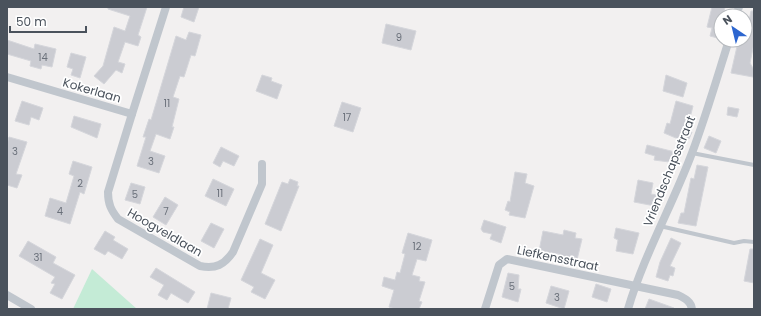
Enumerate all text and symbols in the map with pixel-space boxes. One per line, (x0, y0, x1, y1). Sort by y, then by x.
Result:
scale bar (10, 8, 86, 34)
north arrow (713, 8, 753, 48)
text: N (719, 11, 735, 29)
text: 50 m (16, 13, 47, 30)
house number: 9 (396, 30, 402, 45)
house number: 14 (38, 50, 48, 65)
street label: Kokerlaan (61, 74, 123, 106)
house number: 11 (164, 96, 170, 111)
house number: 17 (343, 110, 352, 125)
street label: Vriendschapsstraat (639, 113, 699, 229)
house number: 3 (12, 144, 18, 159)
house number: 3 (148, 154, 154, 169)
house number: 2 (77, 176, 83, 191)
house number: 11 (217, 186, 223, 201)
house number: 5 (132, 187, 138, 202)
house number: 4 (57, 204, 63, 219)
street label: Hoogveldlaan (124, 204, 206, 260)
house number: 7 (163, 204, 169, 219)
house number: 12 (413, 239, 422, 254)
street label: Liefkensstraat (516, 241, 600, 275)
house number: 31 (33, 250, 43, 265)
house number: 5 (509, 279, 515, 294)
house number: 3 (554, 290, 560, 305)

